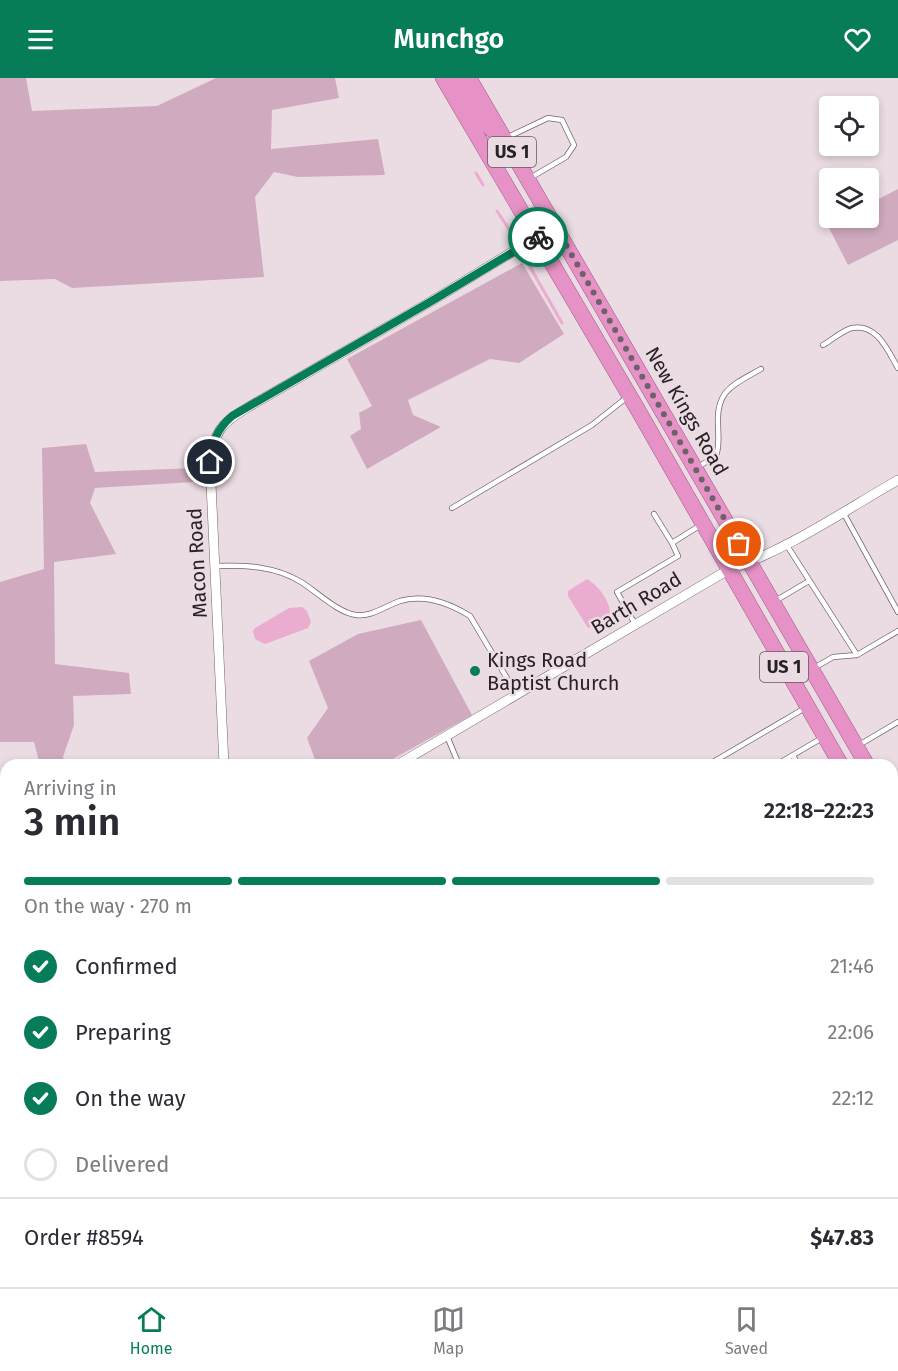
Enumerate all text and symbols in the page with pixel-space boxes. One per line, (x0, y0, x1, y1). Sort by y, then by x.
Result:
icon: menu (24, 23, 57, 56)
text: Munchgo (394, 23, 504, 55)
icon: heart (841, 23, 874, 56)
map controls (819, 96, 879, 228)
button: locate (819, 96, 879, 156)
road number: US 1 (488, 137, 536, 167)
button: layers (819, 168, 879, 228)
courier (508, 207, 568, 267)
icon: bike (522, 221, 555, 254)
street label: New Kings Road (641, 342, 733, 480)
pin (184, 436, 235, 487)
icon: home (193, 445, 226, 478)
street label: Macon Road (182, 507, 212, 619)
pin (713, 518, 764, 569)
icon: bag (722, 527, 755, 560)
street label: Barth Road (586, 567, 686, 639)
place label: Kings Road Baptist Church (487, 648, 619, 695)
road number: US 1 (760, 652, 808, 682)
marker: Kings Road Baptist Church (468, 664, 482, 678)
text: Arriving in (24, 776, 117, 800)
text: 22:18–22:23 (764, 797, 874, 824)
text: 3 min (24, 799, 120, 845)
text: On the way · 270 m (24, 894, 192, 918)
icon: check (24, 950, 57, 983)
text: Confirmed (75, 953, 178, 980)
text: 21:46 (830, 954, 874, 978)
icon: check (24, 1016, 57, 1049)
text: Preparing (75, 1019, 171, 1046)
text: 22:06 (828, 1020, 874, 1044)
icon: check (24, 1082, 57, 1115)
text: On the way (75, 1085, 186, 1112)
text: 22:12 (832, 1086, 874, 1110)
text: Delivered (75, 1151, 170, 1178)
text: Order #8594 (24, 1224, 144, 1251)
text: $47.83 (810, 1224, 874, 1251)
tab: Home (130, 1303, 173, 1358)
tab: Map (432, 1303, 465, 1358)
tab: Saved (725, 1303, 768, 1358)

